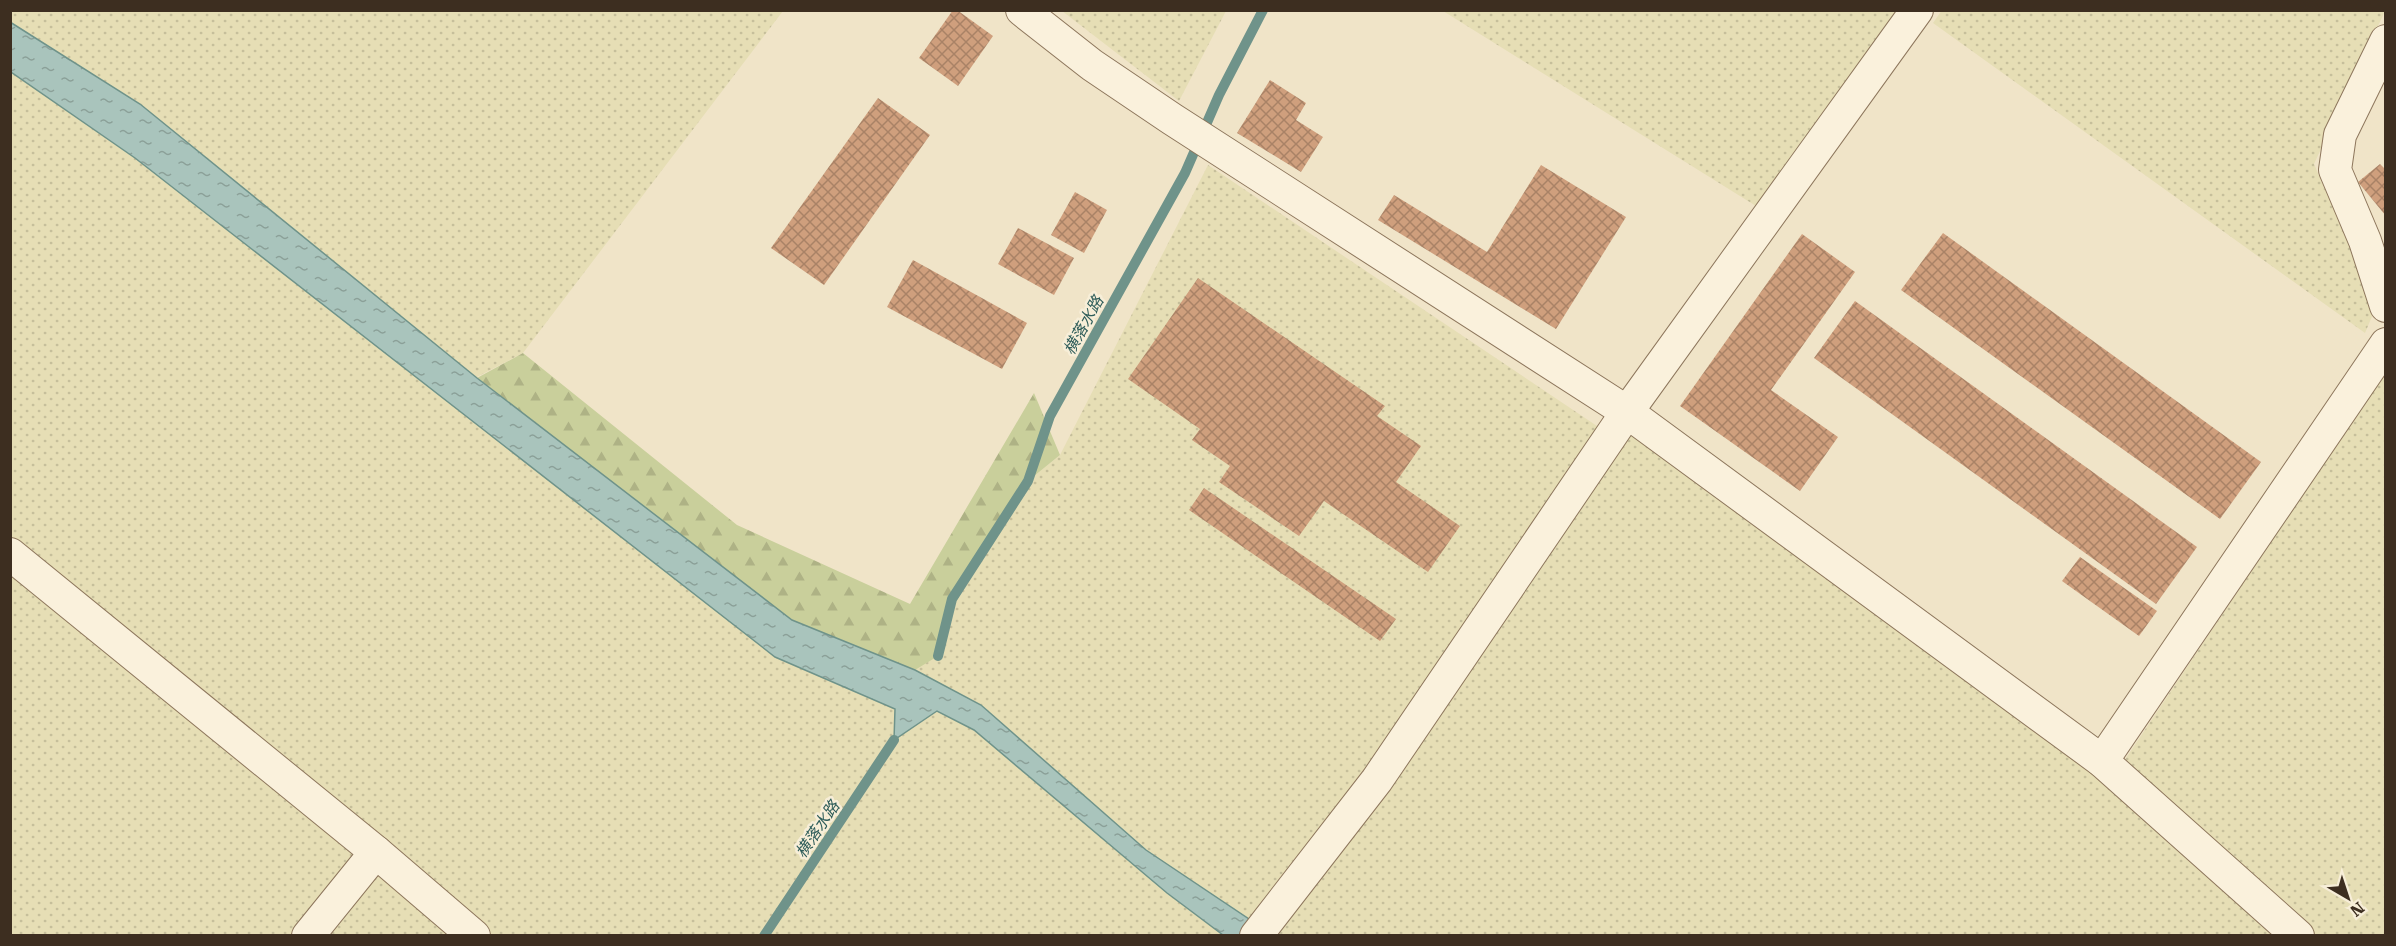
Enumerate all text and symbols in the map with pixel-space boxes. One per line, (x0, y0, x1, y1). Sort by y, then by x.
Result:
water label: 横落水路 (1060, 291, 1108, 358)
water label: 横落水路 (792, 796, 844, 861)
north arrow (2318, 868, 2378, 928)
text: N (2346, 898, 2368, 921)

